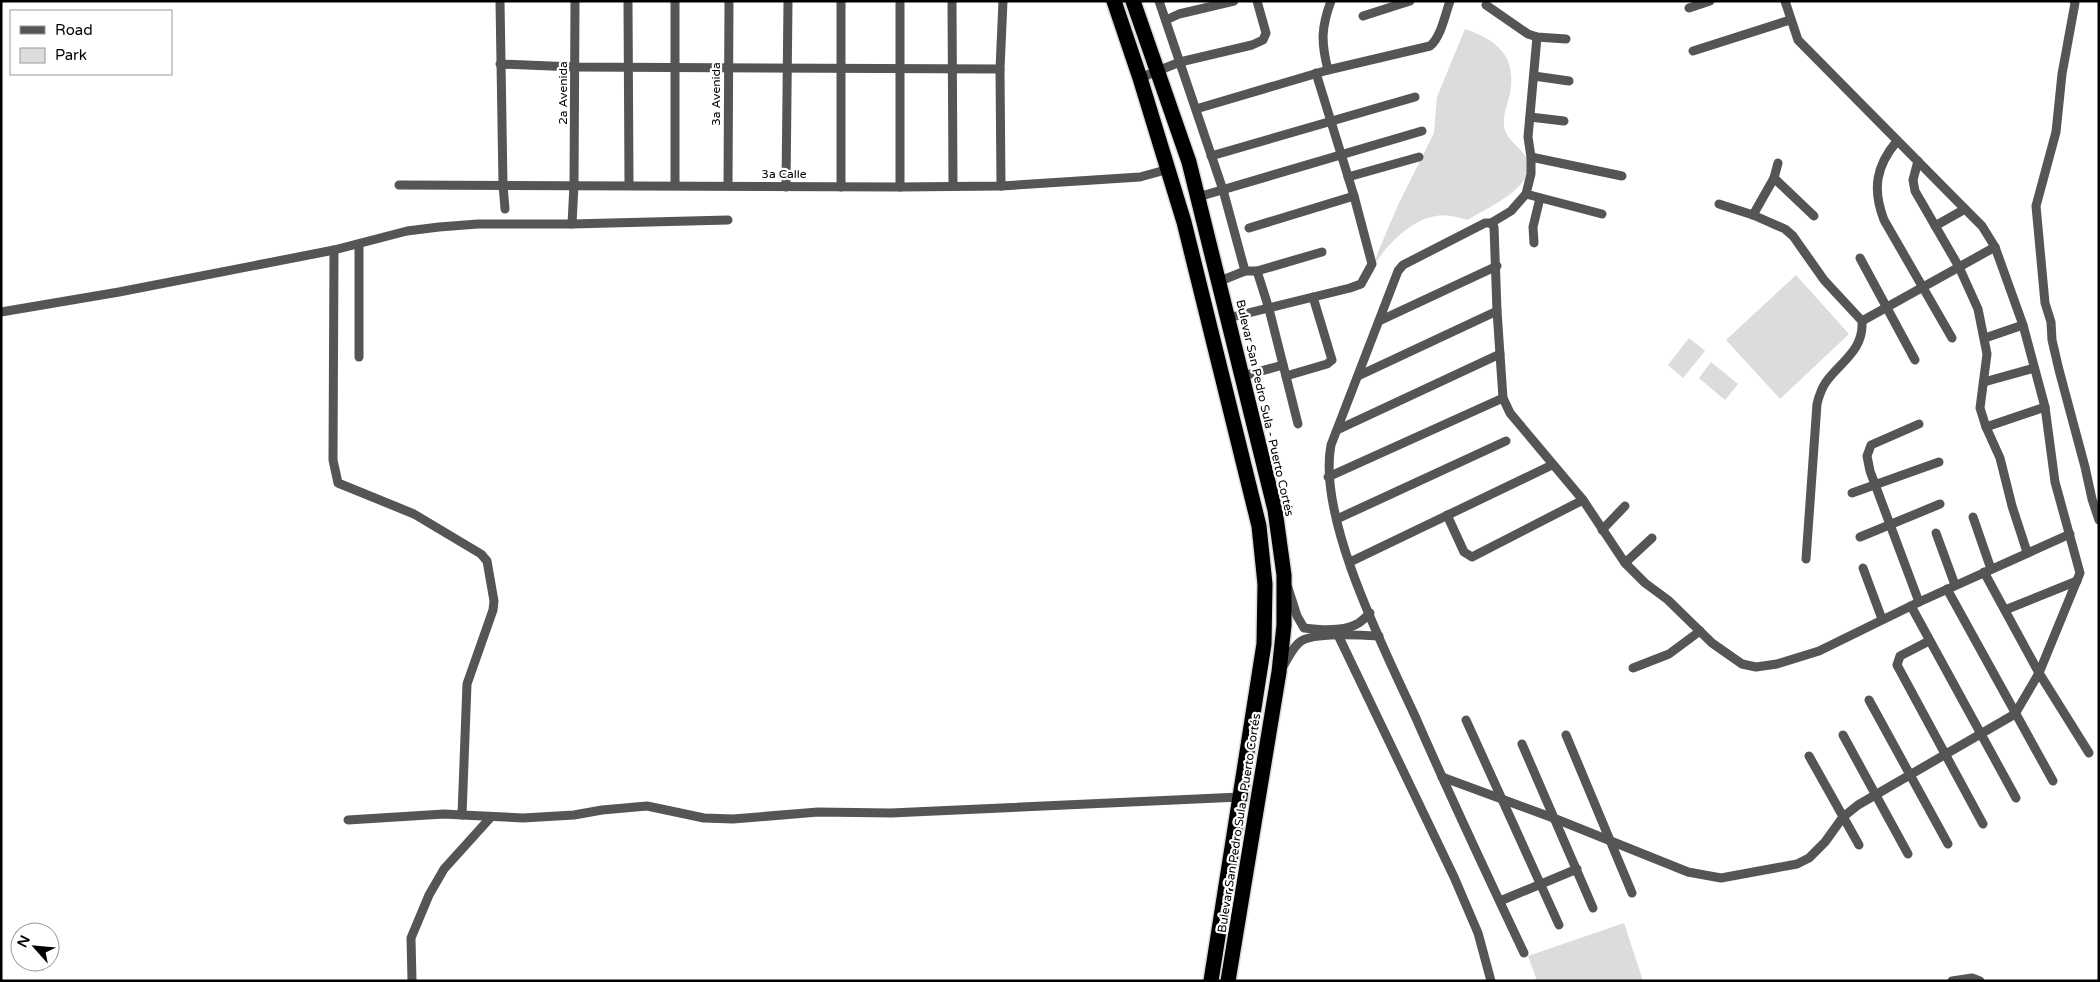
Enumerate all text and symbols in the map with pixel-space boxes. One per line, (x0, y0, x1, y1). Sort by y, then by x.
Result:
legend (10, 10, 172, 75)
text: Road (55, 21, 93, 39)
text: Park (55, 46, 87, 64)
street label: 2a Avenida (556, 61, 570, 125)
street label: 3a Avenida (709, 62, 723, 126)
street label: 3a Calle (761, 167, 807, 181)
street label: Bulevar San Pedro Sula - Puerto Cortés (1233, 298, 1297, 518)
street label: Bulevar San Pedro Sula - Puerto Cortés (1215, 712, 1263, 934)
north arrow (10, 922, 60, 972)
text: N (14, 932, 34, 950)

